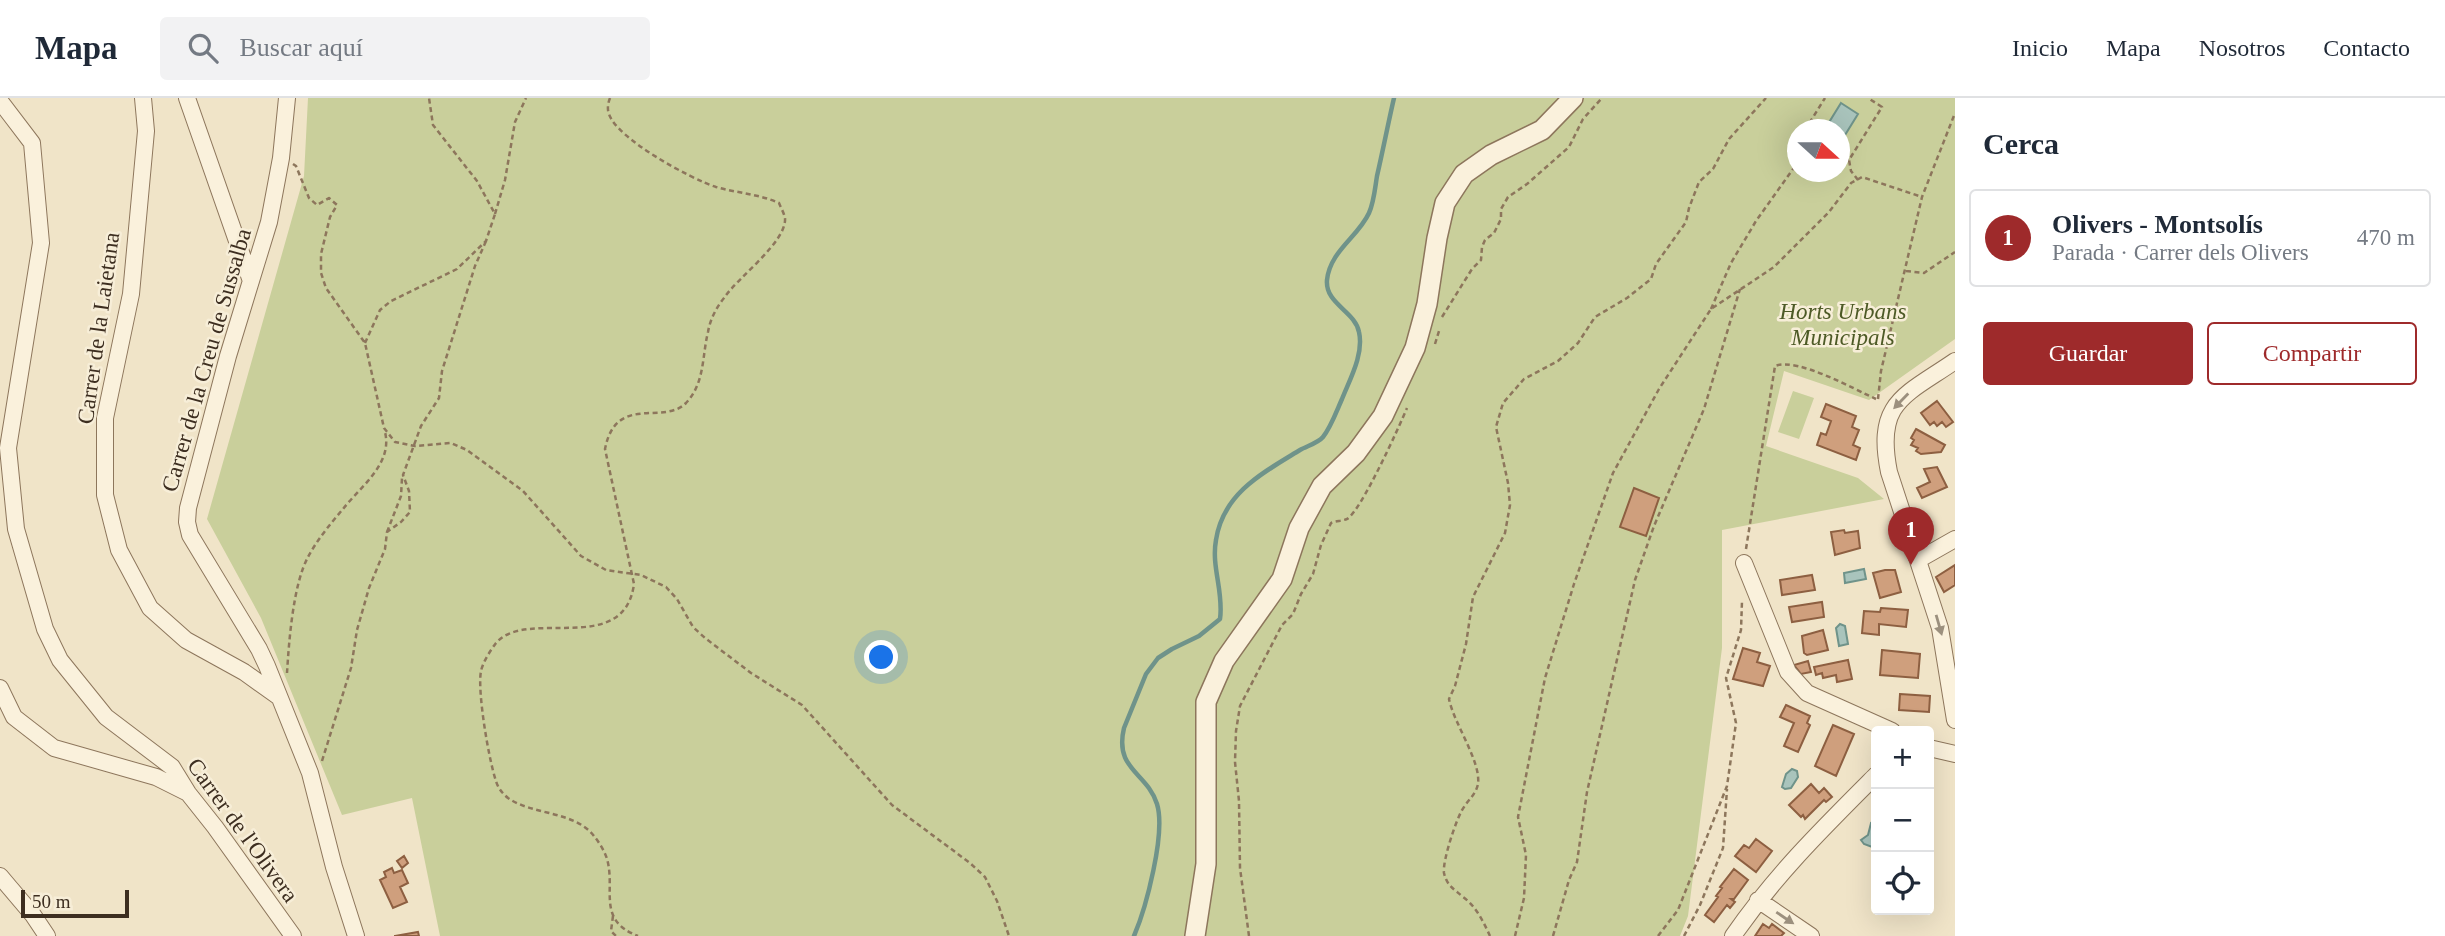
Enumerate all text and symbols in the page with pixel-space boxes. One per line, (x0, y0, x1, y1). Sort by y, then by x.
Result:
search box (160, 17, 650, 80)
icon: search (184, 29, 222, 67)
text: Mapa (35, 30, 118, 66)
text: Buscar aquí (240, 33, 363, 62)
text: Inicio (2012, 35, 2068, 61)
text: Mapa (2106, 35, 2161, 61)
text: Nosotros (2199, 35, 2285, 61)
text: Contacto (2323, 35, 2410, 61)
north arrow (1787, 119, 1850, 182)
text: Cerca (1983, 127, 2059, 160)
text: Olivers - Montsolís (2052, 210, 2263, 239)
text: 1 (2002, 225, 2014, 250)
text: 470 m (2357, 225, 2415, 250)
street label: Carrer de la Creu de Sussalba (157, 226, 256, 495)
street label: Carrer de la Laietana (73, 231, 124, 426)
text: Parada · Carrer dels Olivers (2052, 240, 2309, 265)
park label: Horts Urbans Municipals (1778, 299, 1907, 350)
button: Guardar (1983, 322, 2193, 385)
button: Compartir (2207, 322, 2417, 385)
one-way arrow (1892, 393, 1909, 410)
pin: 1 (1888, 507, 1934, 565)
one-way arrow (1934, 614, 1944, 635)
your location (864, 640, 898, 674)
map controls (1871, 726, 1934, 915)
button: + (1871, 726, 1934, 789)
street label: Carrer de l'Olivera (182, 754, 303, 907)
button: − (1871, 789, 1934, 852)
button: locate (1871, 852, 1934, 915)
scale bar (21, 887, 130, 919)
text: 50 m (32, 891, 71, 912)
one-way arrow (1775, 911, 1794, 924)

